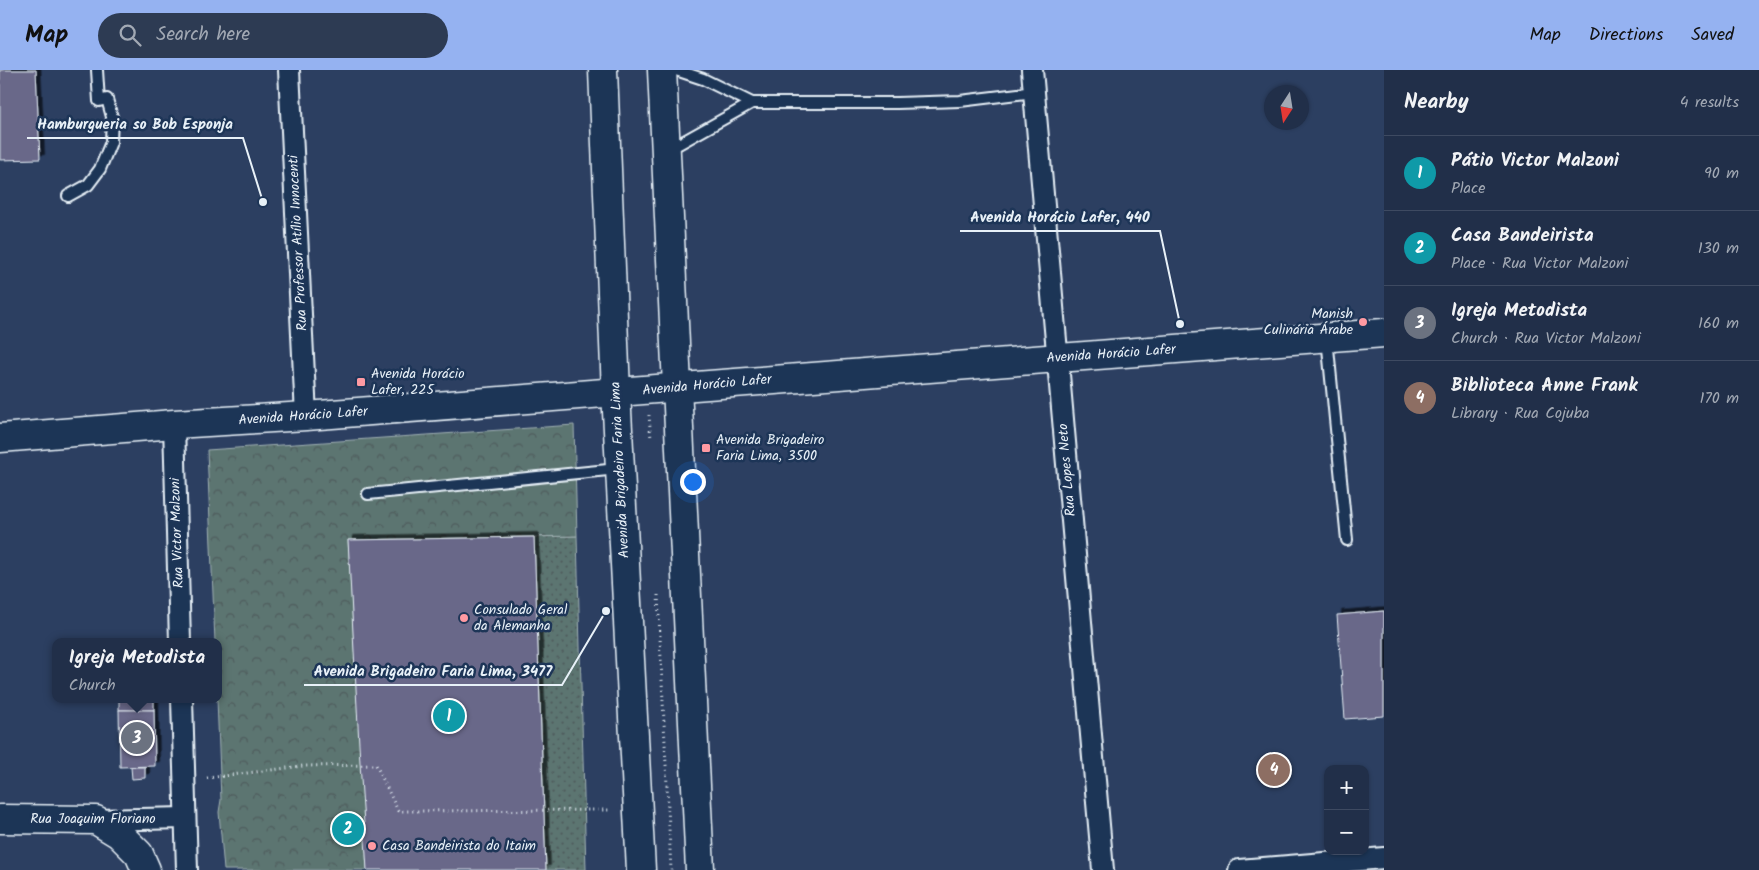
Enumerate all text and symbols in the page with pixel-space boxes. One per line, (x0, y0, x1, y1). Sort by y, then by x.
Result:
search box (98, 13, 448, 58)
text: Map (25, 16, 68, 55)
text: Search here (156, 20, 250, 50)
icon: search (116, 21, 144, 49)
text: Map (1529, 21, 1561, 50)
text: Directions (1589, 21, 1663, 50)
text: Saved (1691, 21, 1734, 50)
north arrow (1264, 85, 1309, 130)
text: Nearby (1404, 86, 1469, 119)
text: 4 results (1680, 90, 1739, 115)
callout: Hamburgueria so Bob Esponja (27, 108, 243, 138)
text: Hamburgueria so Bob Esponja (37, 113, 233, 137)
text: Pátio Victor Malzoni (1451, 146, 1619, 176)
street label: Rua Professor Atílio Innocenti (282, 154, 314, 331)
text: 1 (1418, 161, 1422, 186)
text: 90 m (1704, 161, 1739, 186)
text: Place (1451, 176, 1485, 201)
callout: Avenida Horácio Lafer, 440 (960, 201, 1160, 231)
text: Avenida Horácio Lafer, 440 (970, 206, 1150, 230)
text: Casa Bandeirista (1451, 221, 1594, 251)
text: 2 (1415, 236, 1425, 261)
text: 130 m (1698, 236, 1739, 261)
text: Place · Rua Victor Malzoni (1451, 251, 1628, 276)
text: Igreja Metodista (1451, 296, 1587, 326)
place label: Manish Culinária Árabe (1264, 303, 1354, 341)
text: 3 (1416, 311, 1424, 336)
text: 160 m (1698, 311, 1739, 336)
marker: Manish Culinária Árabe (1357, 316, 1369, 328)
text: Church · Rua Victor Malzoni (1451, 326, 1641, 351)
street label: Avenida Horácio Lafer (1046, 338, 1178, 369)
place label: Avenida Horácio Lafer, 225 (371, 363, 465, 401)
street label: Avenida Horácio Lafer (641, 368, 774, 402)
text: Biblioteca Anne Frank (1451, 371, 1638, 401)
marker: Avenida Horácio Lafer, 225 (355, 376, 367, 388)
street label: Avenida Brigadeiro Faria Lima (604, 381, 636, 559)
text: 4 (1416, 386, 1424, 411)
text: 170 m (1699, 386, 1739, 411)
street label: Avenida Horácio Lafer (238, 400, 370, 431)
text: Library · Rua Cojuba (1451, 401, 1590, 426)
street label: Rua Lopes Neto (1052, 423, 1082, 517)
place label: Avenida Brigadeiro Faria Lima, 3500 (716, 429, 824, 467)
marker: Avenida Brigadeiro Faria Lima, 3500 (700, 442, 712, 454)
your location (680, 469, 706, 495)
street label: Rua Victor Malzoni (164, 477, 190, 589)
place label: Consulado Geral da Alemanha (474, 599, 568, 637)
marker: Consulado Geral da Alemanha (458, 612, 470, 624)
popup (52, 638, 222, 703)
text: Igreja Metodista (69, 643, 205, 673)
callout: Avenida Brigadeiro Faria Lima, 3477 (304, 655, 562, 685)
text: Avenida Brigadeiro Faria Lima, 3477 (314, 660, 553, 684)
text: Church (69, 673, 116, 698)
pin: 1 (433, 697, 465, 735)
pin: 3 (121, 719, 153, 757)
pin: 4 (1258, 751, 1290, 789)
map controls (1324, 765, 1369, 855)
button: + (1324, 765, 1369, 810)
street label: Rua Joaquim Floriano (30, 808, 156, 830)
pin: 2 (332, 810, 364, 848)
button: − (1324, 810, 1369, 855)
place label: Casa Bandeirista do Itaim (382, 835, 536, 857)
marker: Casa Bandeirista do Itaim (366, 840, 378, 852)

